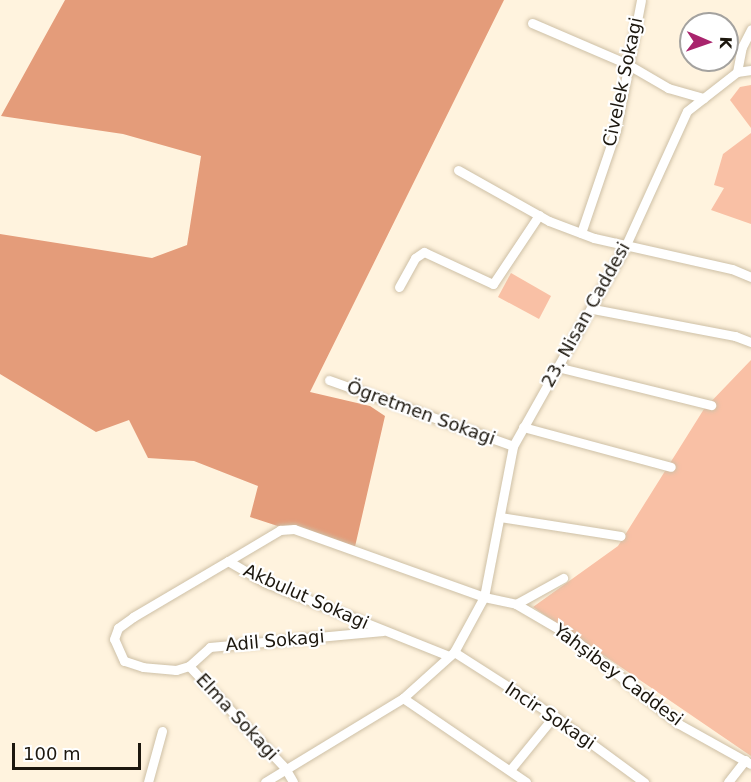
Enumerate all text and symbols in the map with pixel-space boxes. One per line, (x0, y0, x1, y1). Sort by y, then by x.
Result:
north arrow (679, 12, 739, 72)
street label: Civelek Sokagi (599, 15, 647, 149)
text: K (716, 36, 735, 49)
street label: 23. Nisan Caddesi (537, 239, 635, 391)
street label: Ögretmen Sokagi (344, 376, 498, 450)
street label: Akbulut Sokagi (240, 560, 372, 634)
street label: Yahşibey Caddesi (549, 619, 687, 731)
street label: Adil Sokagi (225, 626, 325, 656)
street label: Elma Sokagi (191, 669, 283, 765)
street label: Incir Sokagi (501, 678, 599, 754)
scale bar (15, 731, 144, 769)
text: 100 m (23, 743, 81, 764)

